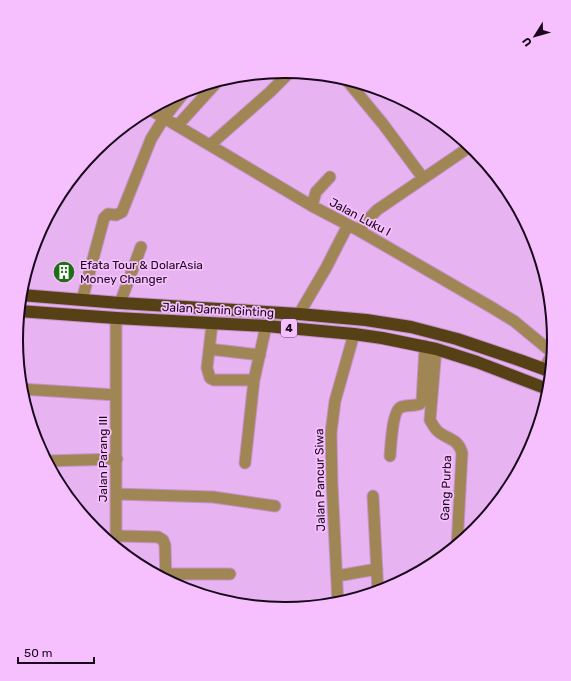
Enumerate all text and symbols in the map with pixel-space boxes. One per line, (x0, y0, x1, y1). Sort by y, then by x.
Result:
north arrow (515, 16, 555, 56)
text: U (520, 35, 535, 49)
street label: Jalan Luku I (327, 195, 393, 239)
place label: Efata Tour & DolarAsia Money Changer (80, 258, 203, 286)
building icon: Efata Tour & DolarAsia Money Changer (51, 259, 77, 285)
street label: Jalan Jamin Ginting (162, 300, 274, 320)
road number: 4 (281, 319, 297, 337)
street label: Jalan Parang III (96, 416, 110, 502)
street label: Jalan Pancur Siwa (312, 428, 328, 532)
street label: Gang Purba (438, 455, 454, 521)
scale bar (18, 639, 94, 665)
text: 50 m (24, 646, 52, 660)

